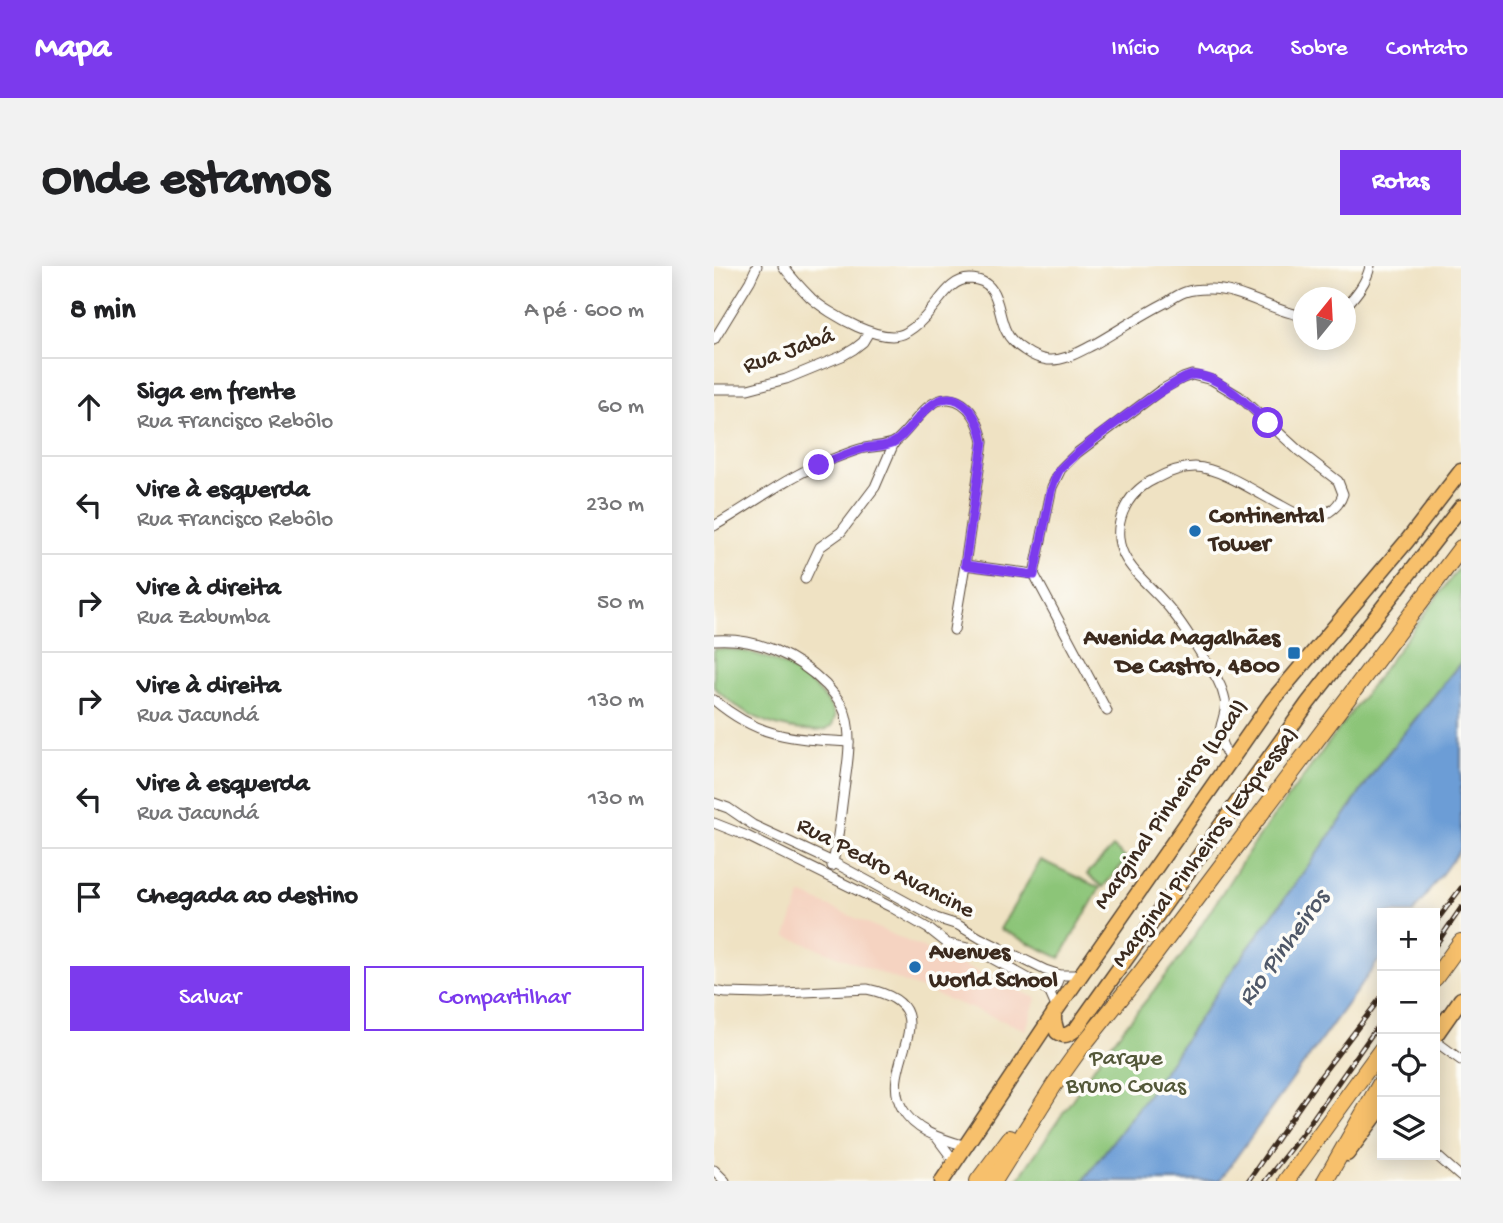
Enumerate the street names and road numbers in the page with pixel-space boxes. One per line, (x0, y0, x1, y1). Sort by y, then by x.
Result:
street label: Rua Jabá (739, 322, 839, 382)
street label: Marginal Pinheiros (Local) (1088, 694, 1256, 916)
street label: Marginal Pinheiros (Expressa) (1106, 722, 1306, 974)
street label: Rua Pedro Avancine (791, 812, 979, 927)

